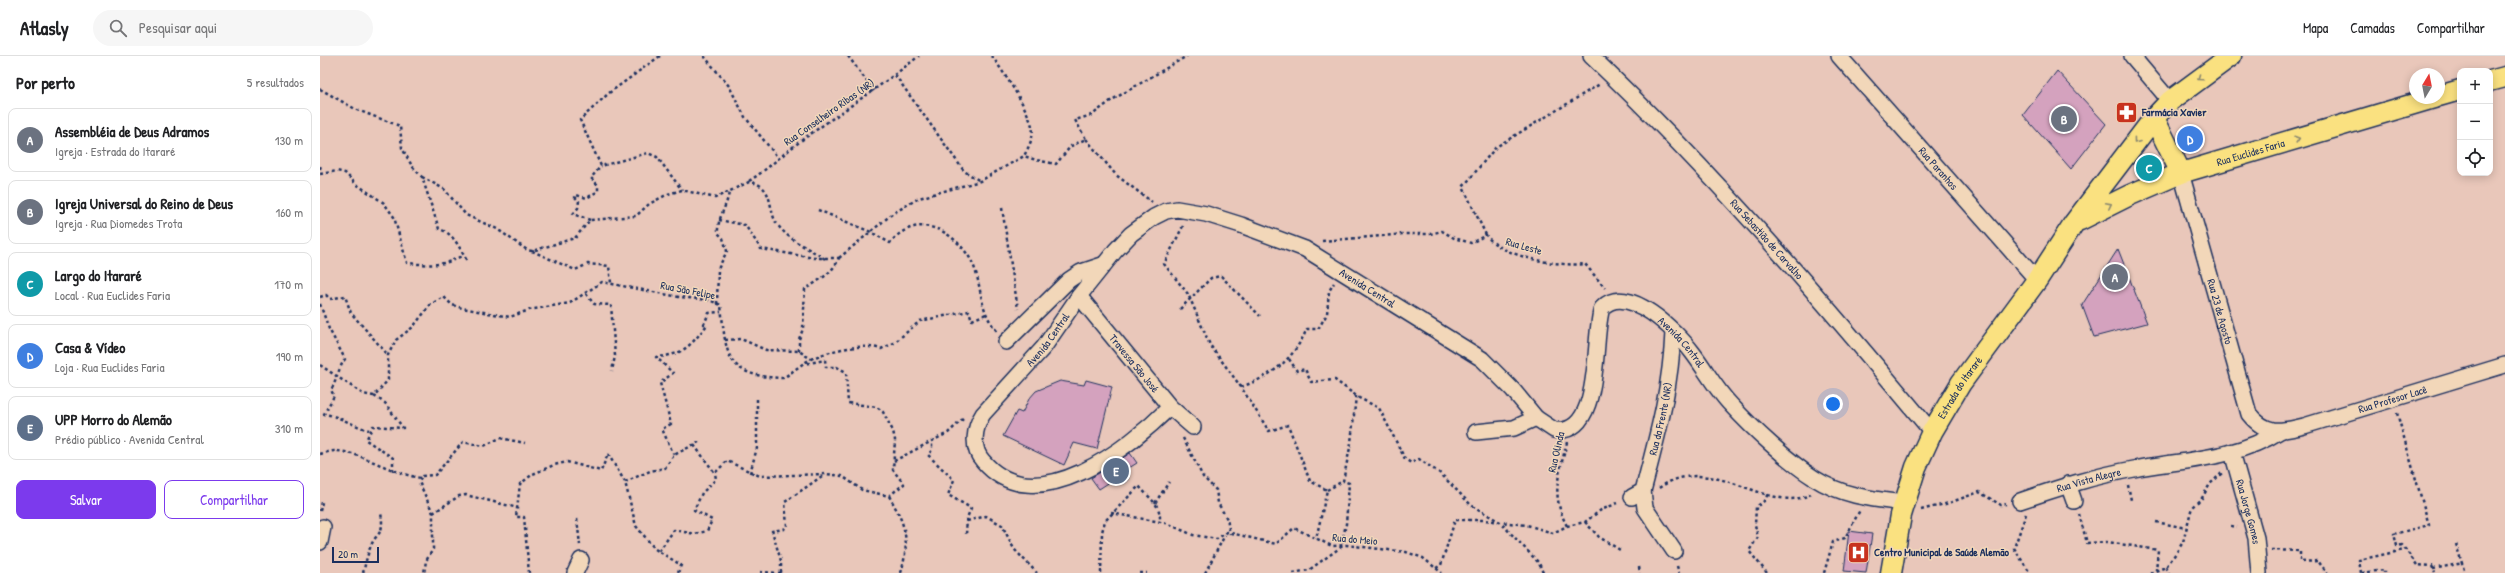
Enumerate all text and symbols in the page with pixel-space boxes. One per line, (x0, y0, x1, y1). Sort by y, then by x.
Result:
search box (93, 10, 373, 46)
text: Atlasly (20, 15, 69, 41)
icon: search (107, 17, 129, 39)
text: Pesquisar aqui (139, 17, 217, 38)
text: Mapa (2303, 18, 2328, 37)
text: Camadas (2350, 18, 2395, 37)
text: Compartilhar (2417, 18, 2485, 37)
north arrow (2409, 68, 2445, 104)
map controls (2457, 68, 2493, 176)
button: + (2457, 68, 2493, 104)
text: Por perto (16, 71, 75, 94)
text: 5 resultados (247, 73, 304, 91)
one-way arrow (2198, 73, 2205, 80)
street label: Rua Conselheiro Ribas (NR) (781, 75, 877, 149)
pharmacy icon: Farmácia Xavier (2114, 99, 2140, 125)
pin: B (2051, 104, 2077, 134)
button: − (2457, 104, 2493, 140)
place label: Farmácia Xavier (2141, 105, 2207, 119)
text: Assembléia de Deus Adramos (55, 121, 209, 142)
pin: D (2177, 124, 2203, 154)
text: A (27, 131, 33, 149)
text: 130 m (275, 131, 303, 149)
one-way arrow (2294, 135, 2301, 144)
street label: Rua Euclides Faria (2215, 136, 2287, 169)
one-way arrow (2134, 137, 2141, 144)
button: locate (2457, 140, 2493, 176)
text: Igreja · Estrada do Itararé (55, 142, 175, 160)
street label: Rua Paranhos (1916, 144, 1961, 193)
pin: C (2136, 153, 2162, 183)
text: Igreja Universal do Reino de Deus (55, 193, 233, 214)
street label: Rua Sebastião de Carvalho (1727, 196, 1807, 283)
one-way arrow (2105, 202, 2112, 210)
text: B (27, 203, 33, 221)
text: 160 m (275, 203, 303, 221)
text: Igreja · Rua Diomedes Trota (55, 214, 182, 232)
street label: Rua Leste (1504, 234, 1544, 258)
pin: A (2102, 262, 2128, 292)
text: Largo do Itararé (55, 265, 142, 286)
street label: Avenida Central (1337, 265, 1398, 311)
text: C (26, 275, 34, 293)
text: 170 m (274, 275, 303, 293)
street label: Rua 23 de Agosto (2204, 277, 2236, 346)
street label: Rua São Felipe (659, 278, 717, 302)
text: Local · Rua Euclides Faria (55, 286, 170, 304)
street label: Avenida Central (1023, 310, 1072, 369)
street label: Avenida Central (1655, 314, 1708, 370)
street label: Travessa São José (1106, 331, 1163, 396)
text: Casa & Vídeo (55, 337, 125, 358)
text: D (27, 347, 33, 365)
text: 190 m (276, 347, 303, 365)
street label: Estrada do Itararé (1934, 353, 1986, 421)
text: Loja · Rua Euclides Faria (55, 358, 165, 376)
street label: Rua da Frente (NR) (1646, 381, 1675, 457)
street label: Rua Profesor Lacê (2357, 382, 2429, 416)
your location (1823, 394, 1843, 414)
text: UPP Morro do Alemão (55, 409, 172, 430)
text: E (27, 419, 33, 437)
text: 310 m (275, 419, 303, 437)
text: Prédio público · Avenida Central (55, 430, 204, 448)
street label: Rua Olinda (1545, 430, 1568, 474)
pin: E (1103, 456, 1129, 486)
street label: Rua Vista Alegre (2055, 465, 2123, 495)
street label: Rua Jorge Gomes (2233, 478, 2263, 545)
button: Salvar (16, 480, 156, 519)
button: Compartilhar (164, 480, 304, 519)
street label: Rua do Meio (1332, 530, 1379, 548)
hospital icon: Centro Municipal de Saúde Alemão (1845, 539, 1871, 565)
scale bar (332, 545, 379, 564)
place label: Centro Municipal de Saúde Alemão (1874, 545, 2010, 560)
text: 20 m (338, 547, 358, 561)

